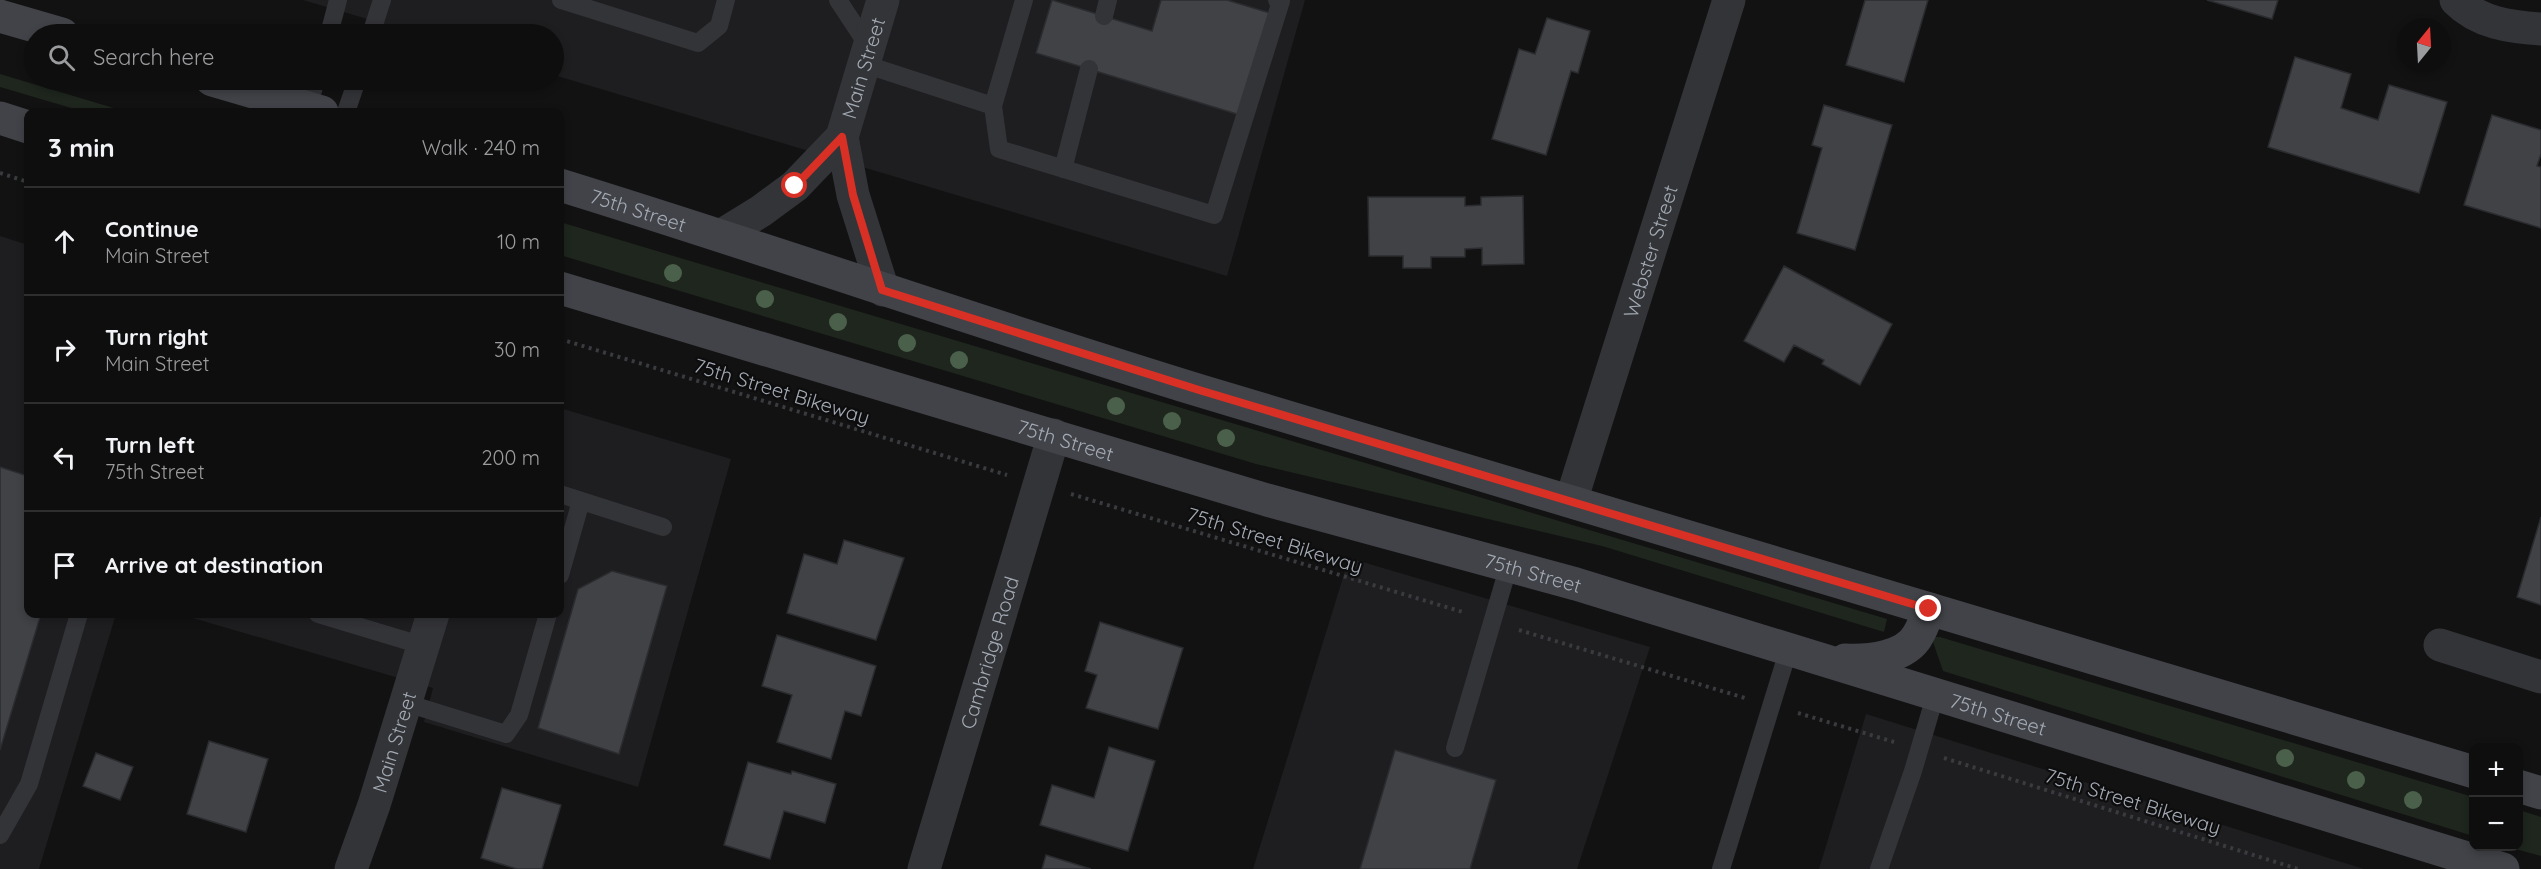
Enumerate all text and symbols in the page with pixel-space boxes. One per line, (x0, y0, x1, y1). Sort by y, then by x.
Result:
street label: Main Street (836, 14, 890, 122)
north arrow (2397, 18, 2451, 72)
search box (24, 24, 564, 90)
icon: search (45, 41, 78, 74)
text: Search here (93, 43, 214, 71)
text: 3 min (48, 131, 115, 164)
text: Walk · 240 m (422, 135, 540, 160)
route start (781, 172, 807, 198)
street label: Webster Street (1617, 181, 1683, 321)
street label: 75th Street (587, 183, 690, 237)
text: Continue (105, 215, 199, 243)
icon: ahead (48, 225, 81, 258)
text: 10 m (497, 229, 540, 254)
text: Main Street (105, 243, 210, 268)
text: Turn right (105, 323, 209, 351)
icon: right (48, 333, 81, 366)
text: 30 m (494, 337, 540, 362)
text: Main Street (105, 351, 210, 376)
street label: 75th Street Bikeway (691, 352, 873, 430)
street label: 75th Street (1015, 413, 1117, 466)
text: Turn left (105, 431, 195, 459)
icon: left (48, 441, 81, 474)
text: 200 m (481, 445, 540, 470)
text: 75th Street (105, 459, 204, 484)
street label: 75th Street Bikeway (1184, 501, 1366, 579)
street label: 75th Street (1482, 547, 1585, 598)
icon: arrive (48, 549, 81, 582)
text: Arrive at destination (105, 551, 323, 579)
street label: Cambridge Road (954, 573, 1024, 732)
route end (1915, 595, 1941, 621)
street label: 75th Street (1947, 687, 2050, 740)
street label: Main Street (366, 688, 421, 796)
map controls (2469, 743, 2523, 851)
button: + (2469, 743, 2523, 797)
street label: 75th Street Bikeway (2042, 762, 2224, 840)
button: − (2469, 797, 2523, 851)

